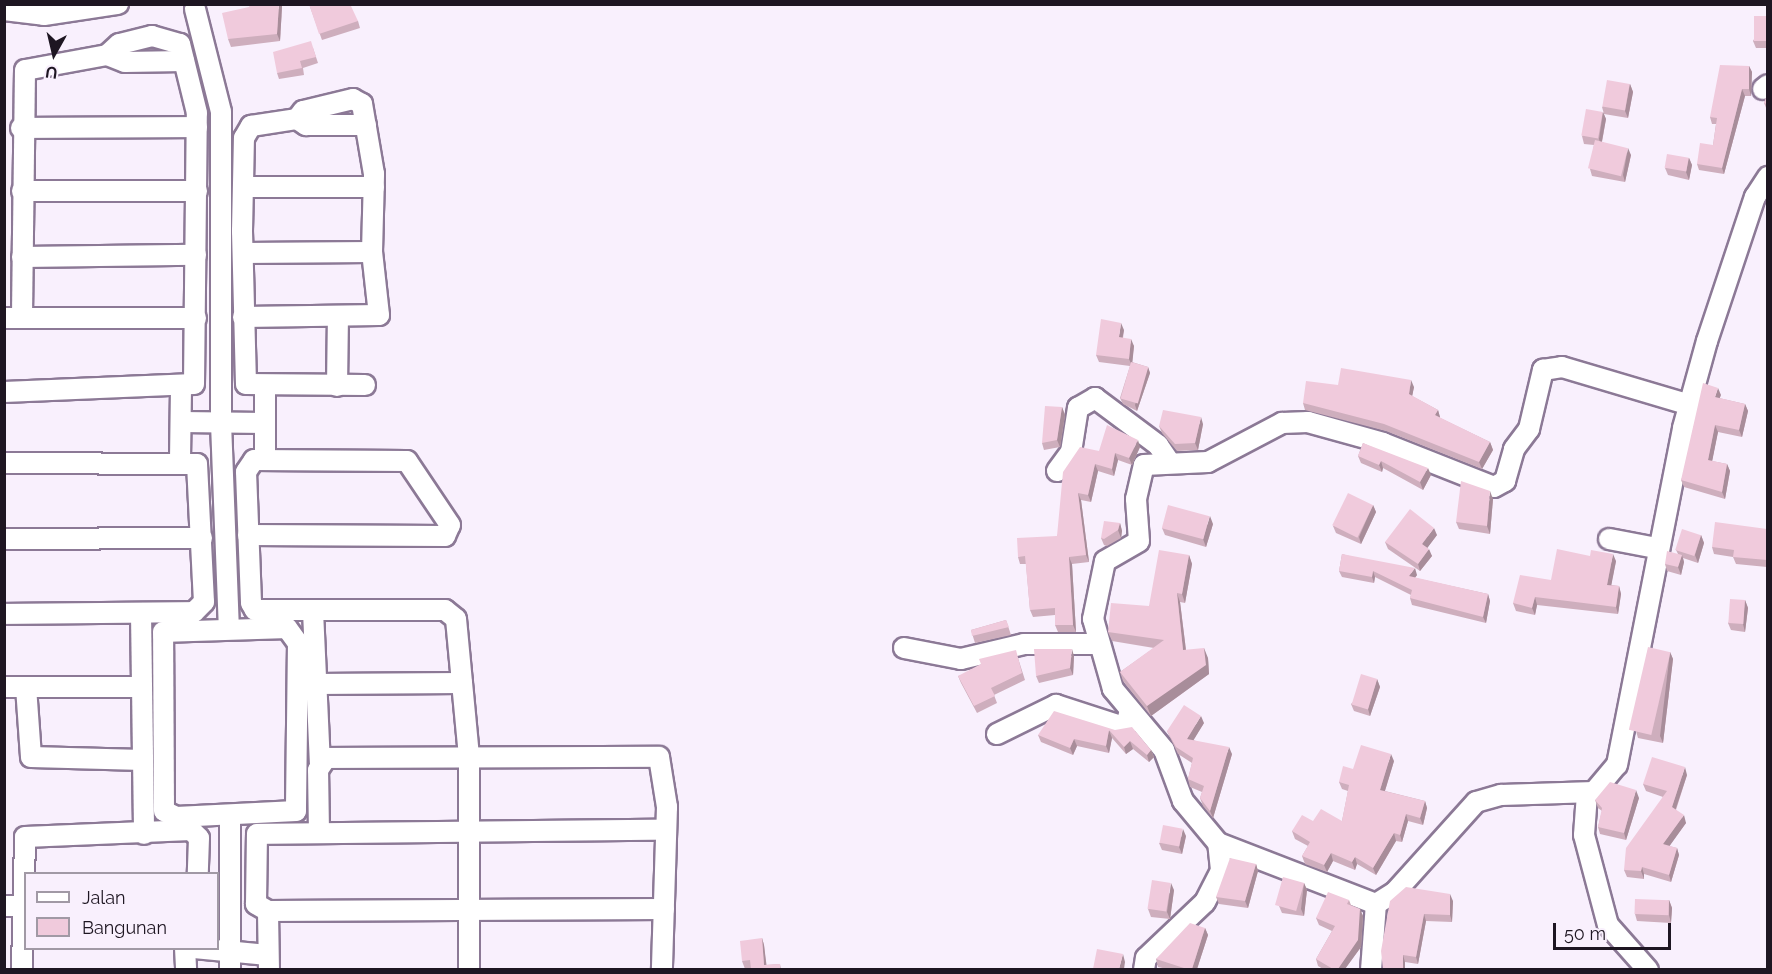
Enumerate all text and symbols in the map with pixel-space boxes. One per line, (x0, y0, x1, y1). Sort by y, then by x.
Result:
north arrow (24, 24, 84, 84)
text: U (44, 62, 59, 83)
legend (24, 872, 219, 950)
text: Jalan (82, 887, 126, 908)
scale bar (1556, 911, 1674, 949)
text: Bangunan (82, 917, 167, 938)
text: 50 m (1564, 923, 1606, 944)

